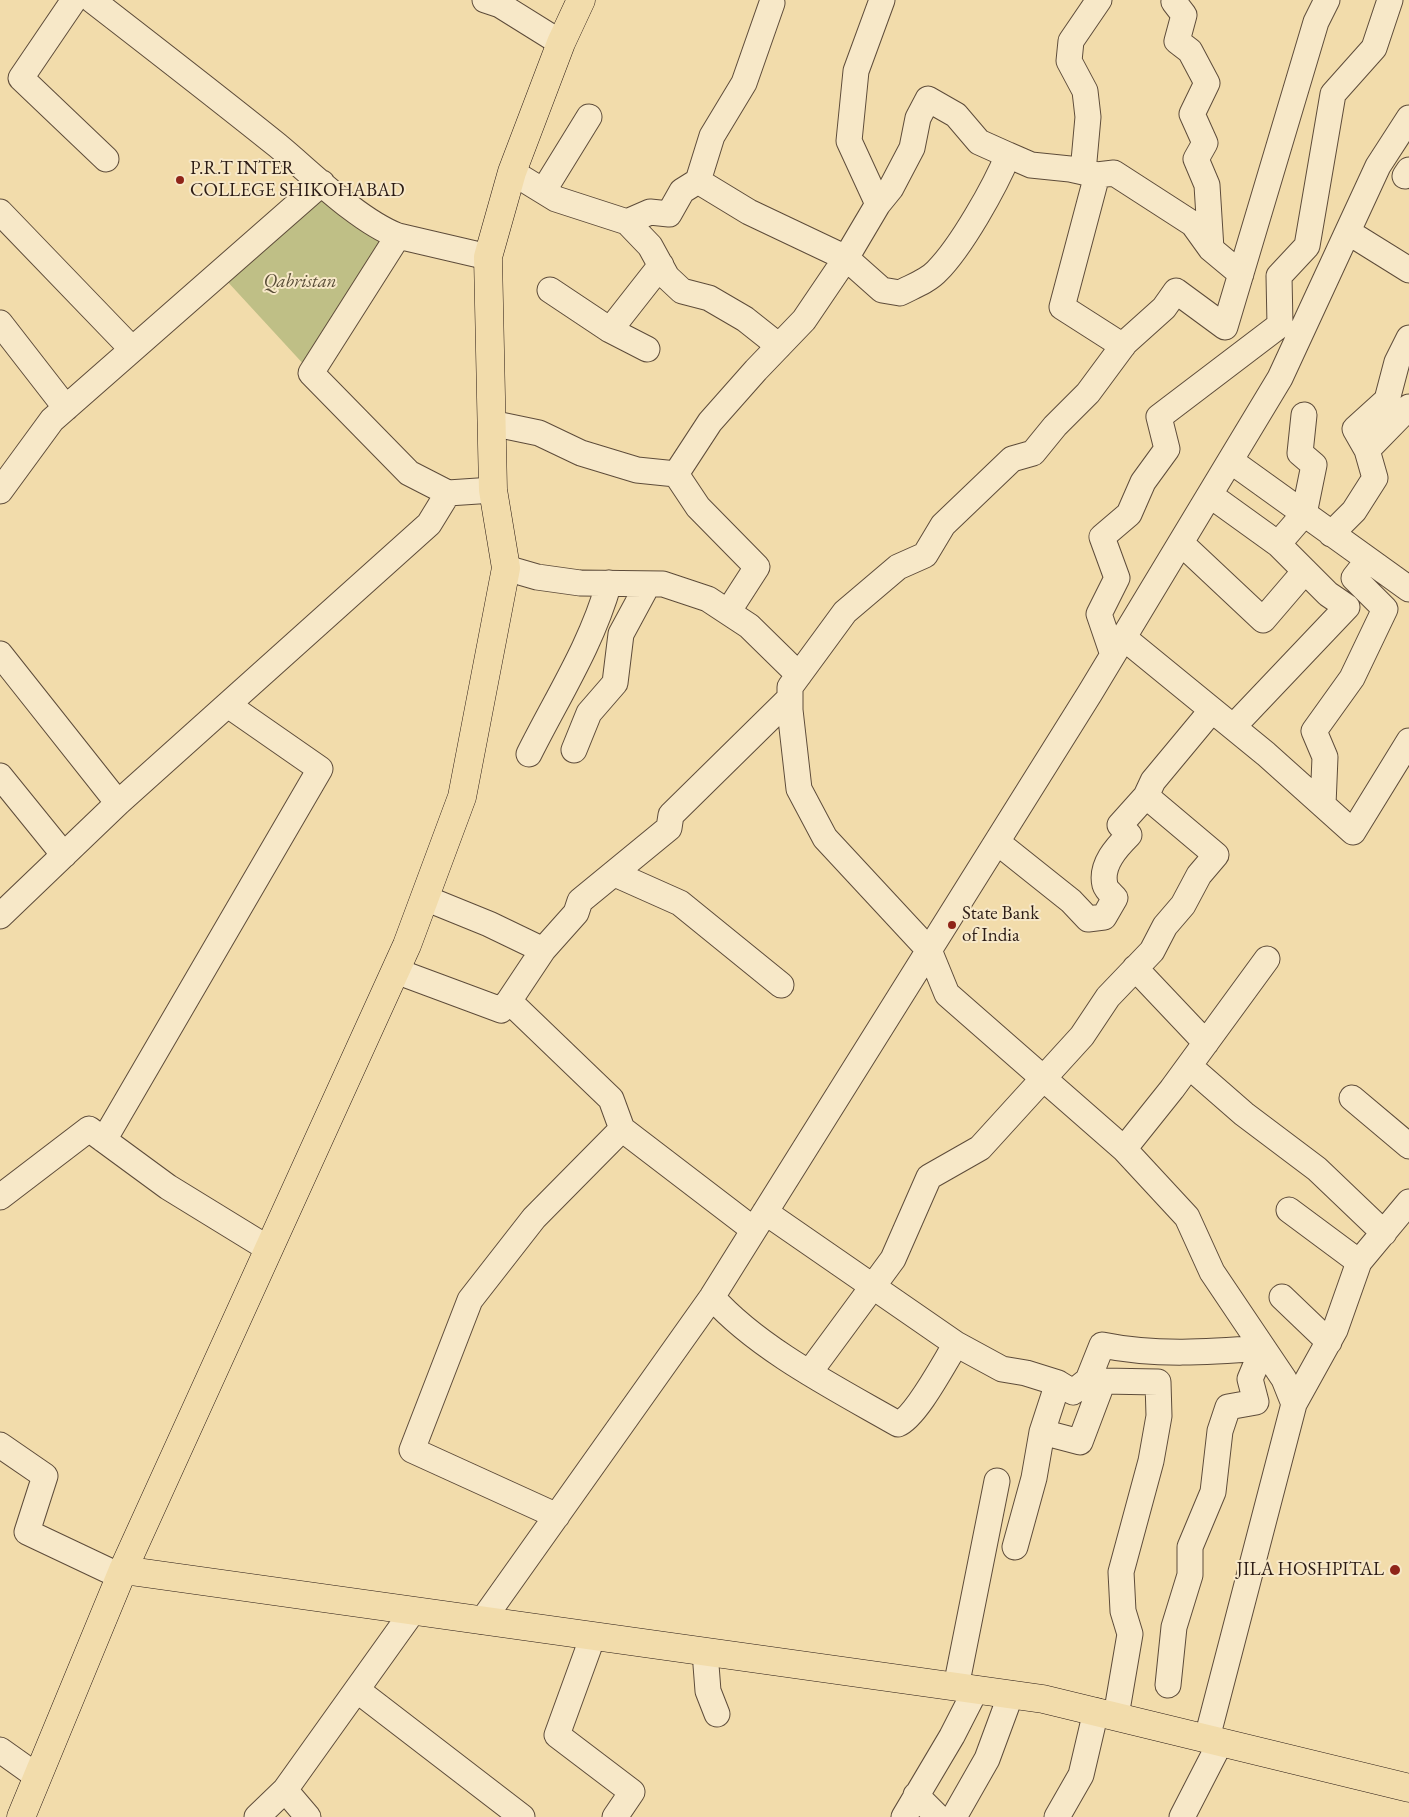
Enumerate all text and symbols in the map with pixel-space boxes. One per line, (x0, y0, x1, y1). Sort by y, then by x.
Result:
place label: P.R.T INTER COLLEGE SHIKOHABAD (190, 158, 405, 202)
marker: P.R.T INTER COLLEGE SHIKOHABAD (174, 174, 186, 186)
park label: Qabristan (263, 271, 337, 293)
place label: State Bank of India (962, 903, 1039, 947)
marker: State Bank of India (946, 919, 958, 931)
place label: JILA HOSHPITAL (1237, 1559, 1384, 1581)
marker: JILA HOSHPITAL (1388, 1563, 1402, 1577)

